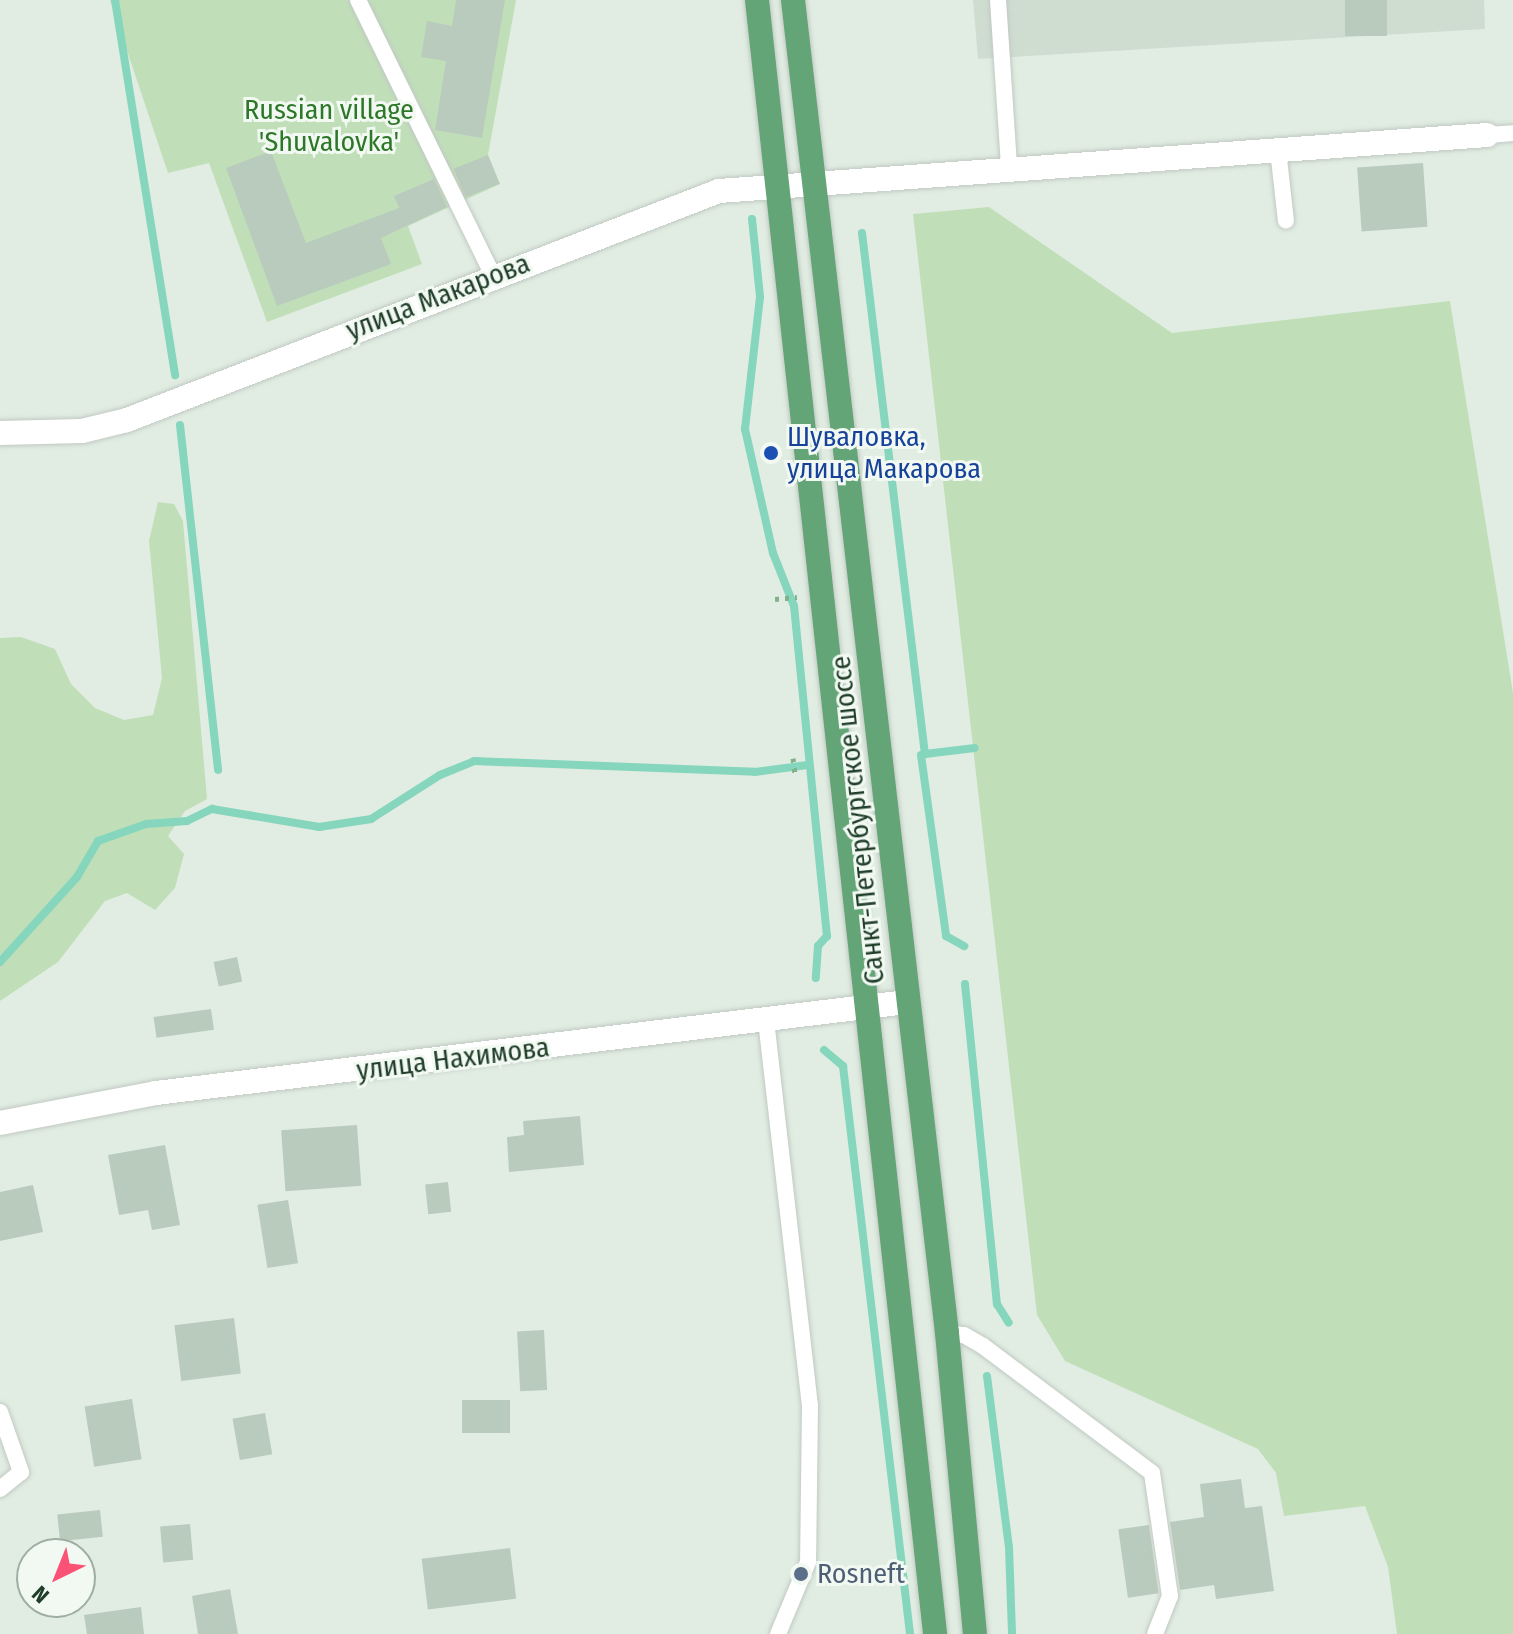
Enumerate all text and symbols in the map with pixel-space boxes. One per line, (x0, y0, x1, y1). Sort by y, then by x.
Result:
park label: Russian village 'Shuvalovka' (244, 93, 414, 159)
street label: улица Макарова (341, 247, 535, 347)
place label: Шуваловка, улица Макарова (787, 420, 981, 486)
marker: Шуваловка, улица Макарова (762, 444, 780, 462)
street label: Санкт-Петербургское шоссе (824, 654, 892, 986)
street label: улица Нахимова (355, 1031, 551, 1087)
north arrow (16, 1538, 96, 1618)
place label: Rosneft (817, 1557, 905, 1591)
marker: Rosneft (792, 1565, 810, 1583)
text: N (27, 1580, 55, 1609)

